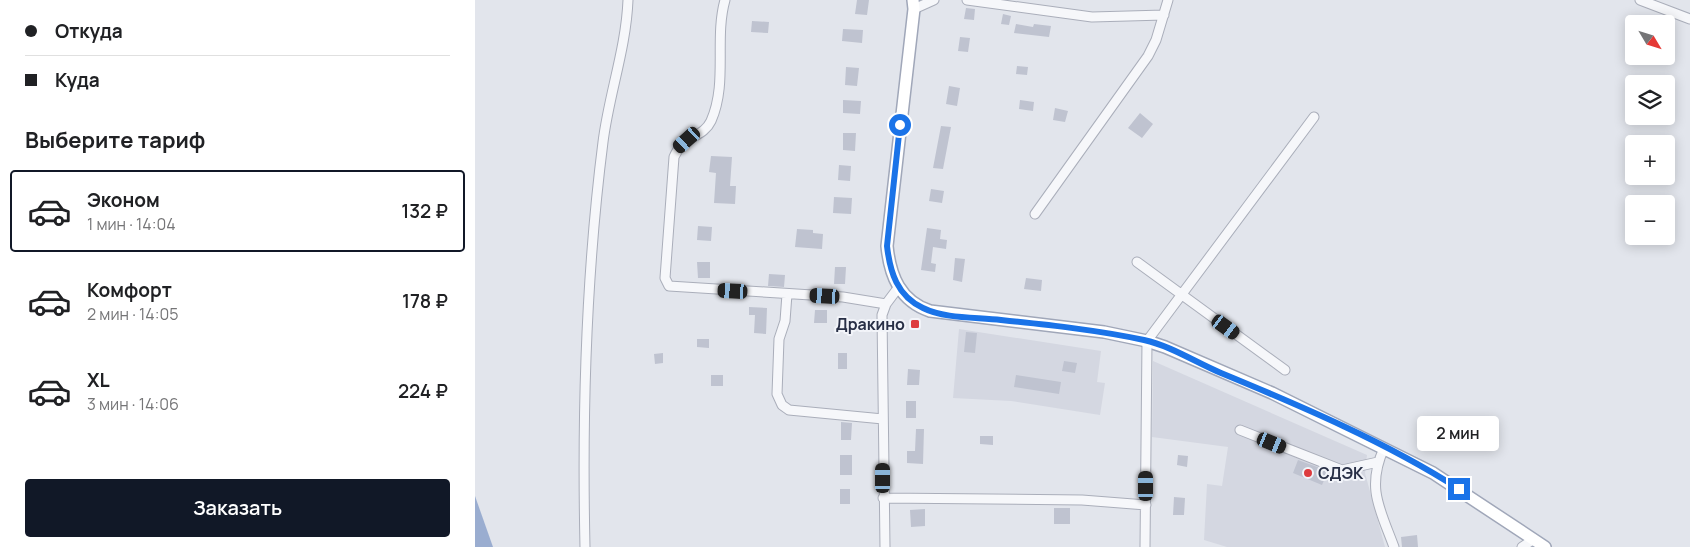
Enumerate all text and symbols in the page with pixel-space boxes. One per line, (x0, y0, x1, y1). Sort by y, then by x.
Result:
north arrow (1625, 15, 1675, 65)
map controls (1625, 15, 1675, 245)
text: Откуда (55, 18, 123, 44)
text: Куда (55, 67, 100, 93)
button: layers (1625, 75, 1675, 125)
route start (889, 114, 911, 136)
car (670, 124, 703, 156)
text: Выберите тариф (25, 125, 205, 155)
button: + (1625, 135, 1675, 185)
text: Эконом (87, 187, 160, 213)
icon: car (27, 189, 72, 234)
button: − (1625, 195, 1675, 245)
text: 132 ₽ (401, 198, 448, 224)
text: 1 мин · 14:04 (87, 213, 176, 235)
text: Комфорт (87, 277, 172, 303)
icon: car (27, 279, 72, 324)
car (717, 283, 748, 299)
text: 178 ₽ (402, 288, 448, 314)
car (809, 288, 840, 304)
text: 2 мин · 14:05 (87, 303, 178, 325)
car (1209, 312, 1242, 342)
place label: Дракино (836, 313, 905, 335)
marker: Дракино (909, 318, 921, 330)
text: XL (87, 367, 110, 393)
icon: car (27, 369, 72, 414)
text: 224 ₽ (398, 378, 448, 404)
text: 3 мин · 14:06 (87, 393, 179, 415)
callout: 2 мин (1418, 416, 1500, 452)
text: 2 мин (1436, 422, 1480, 444)
car (1255, 430, 1288, 456)
place label: СДЭК (1318, 462, 1364, 484)
car (875, 463, 890, 493)
marker: СДЭК (1302, 467, 1314, 479)
car (1138, 471, 1153, 501)
route end (1448, 478, 1470, 500)
button: Заказать (25, 479, 450, 537)

